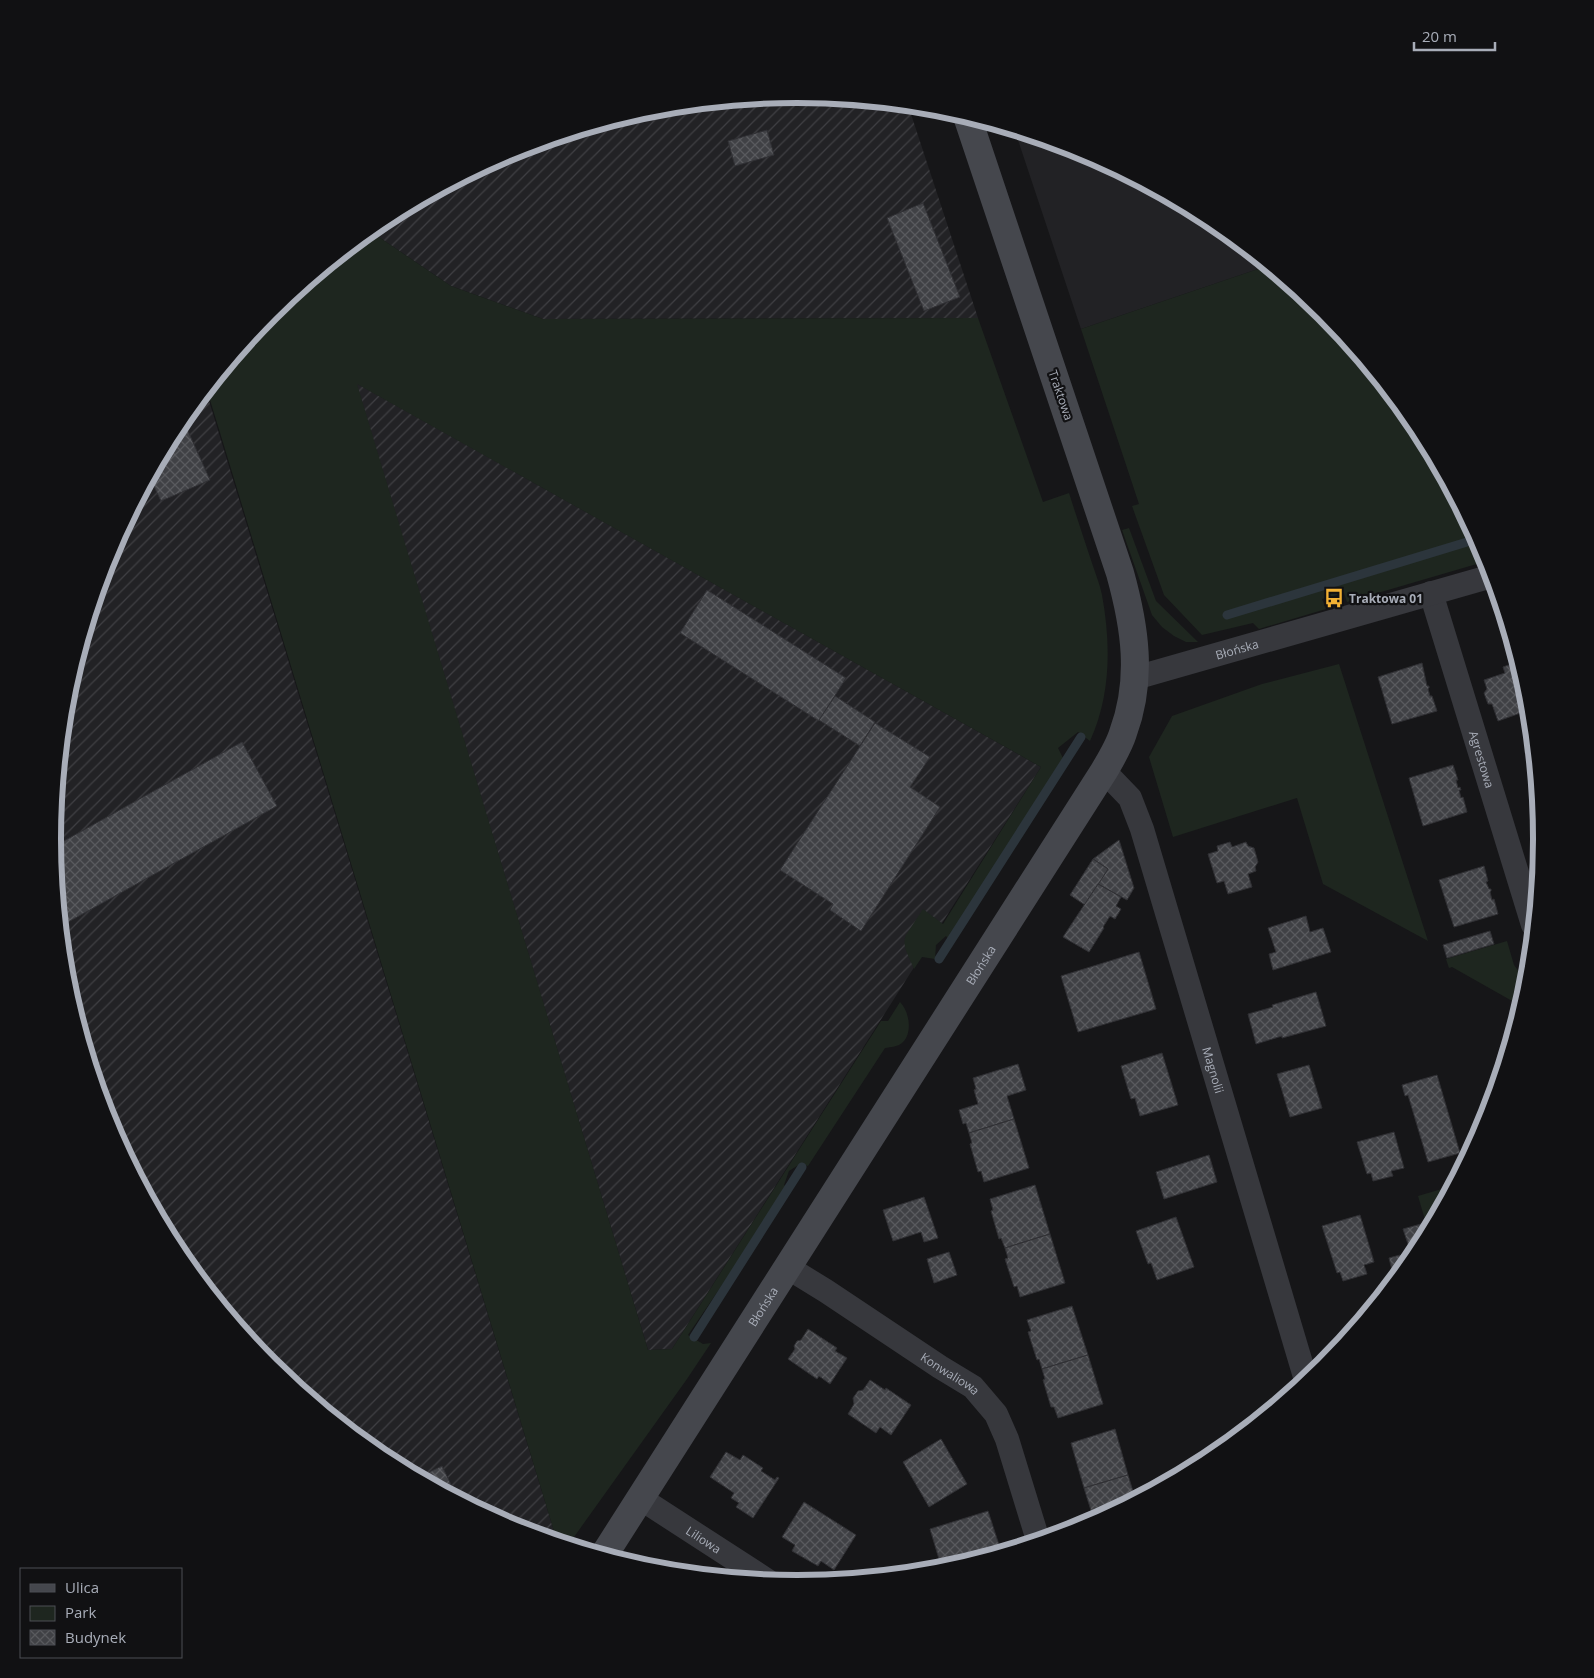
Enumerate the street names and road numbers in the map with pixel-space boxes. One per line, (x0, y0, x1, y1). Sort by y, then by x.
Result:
street label: Traktowa (1045, 368, 1077, 422)
street label: Błońska (1213, 635, 1260, 663)
street label: Agrestowa (1465, 729, 1499, 790)
street label: Błońska (961, 942, 999, 988)
street label: Magnolii (1199, 1045, 1229, 1095)
street label: Błońska (744, 1283, 782, 1329)
street label: Konwaliowa (917, 1348, 984, 1398)
street label: Liliowa (683, 1522, 725, 1557)

